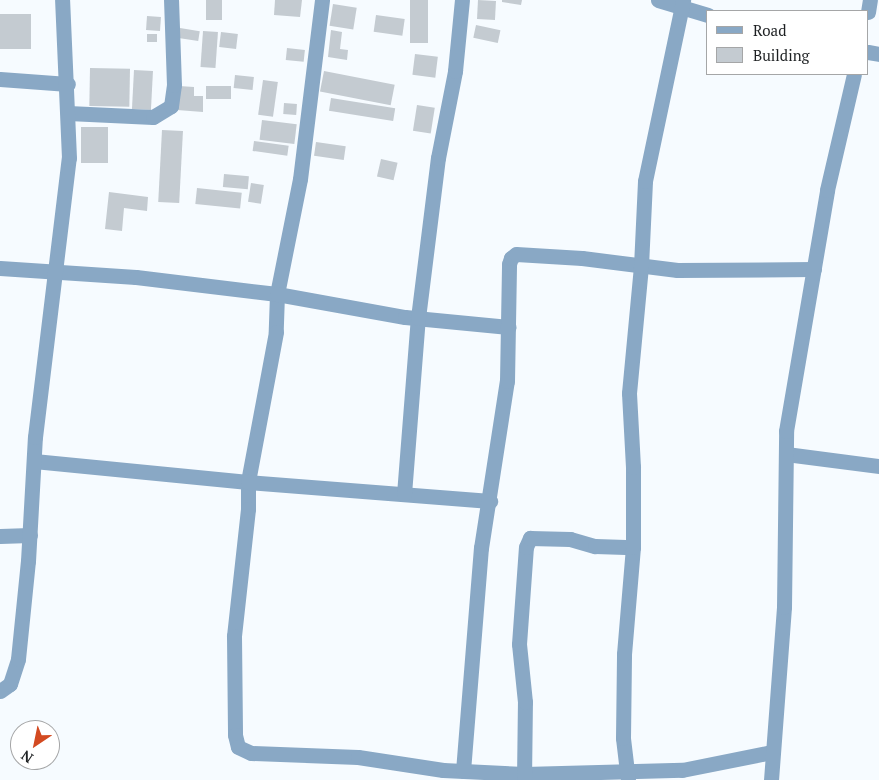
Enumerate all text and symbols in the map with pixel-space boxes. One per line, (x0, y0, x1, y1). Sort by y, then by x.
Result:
legend (706, 10, 869, 75)
text: Road (753, 20, 786, 40)
text: Building (753, 45, 810, 65)
north arrow (10, 720, 60, 770)
text: N (17, 746, 37, 768)

